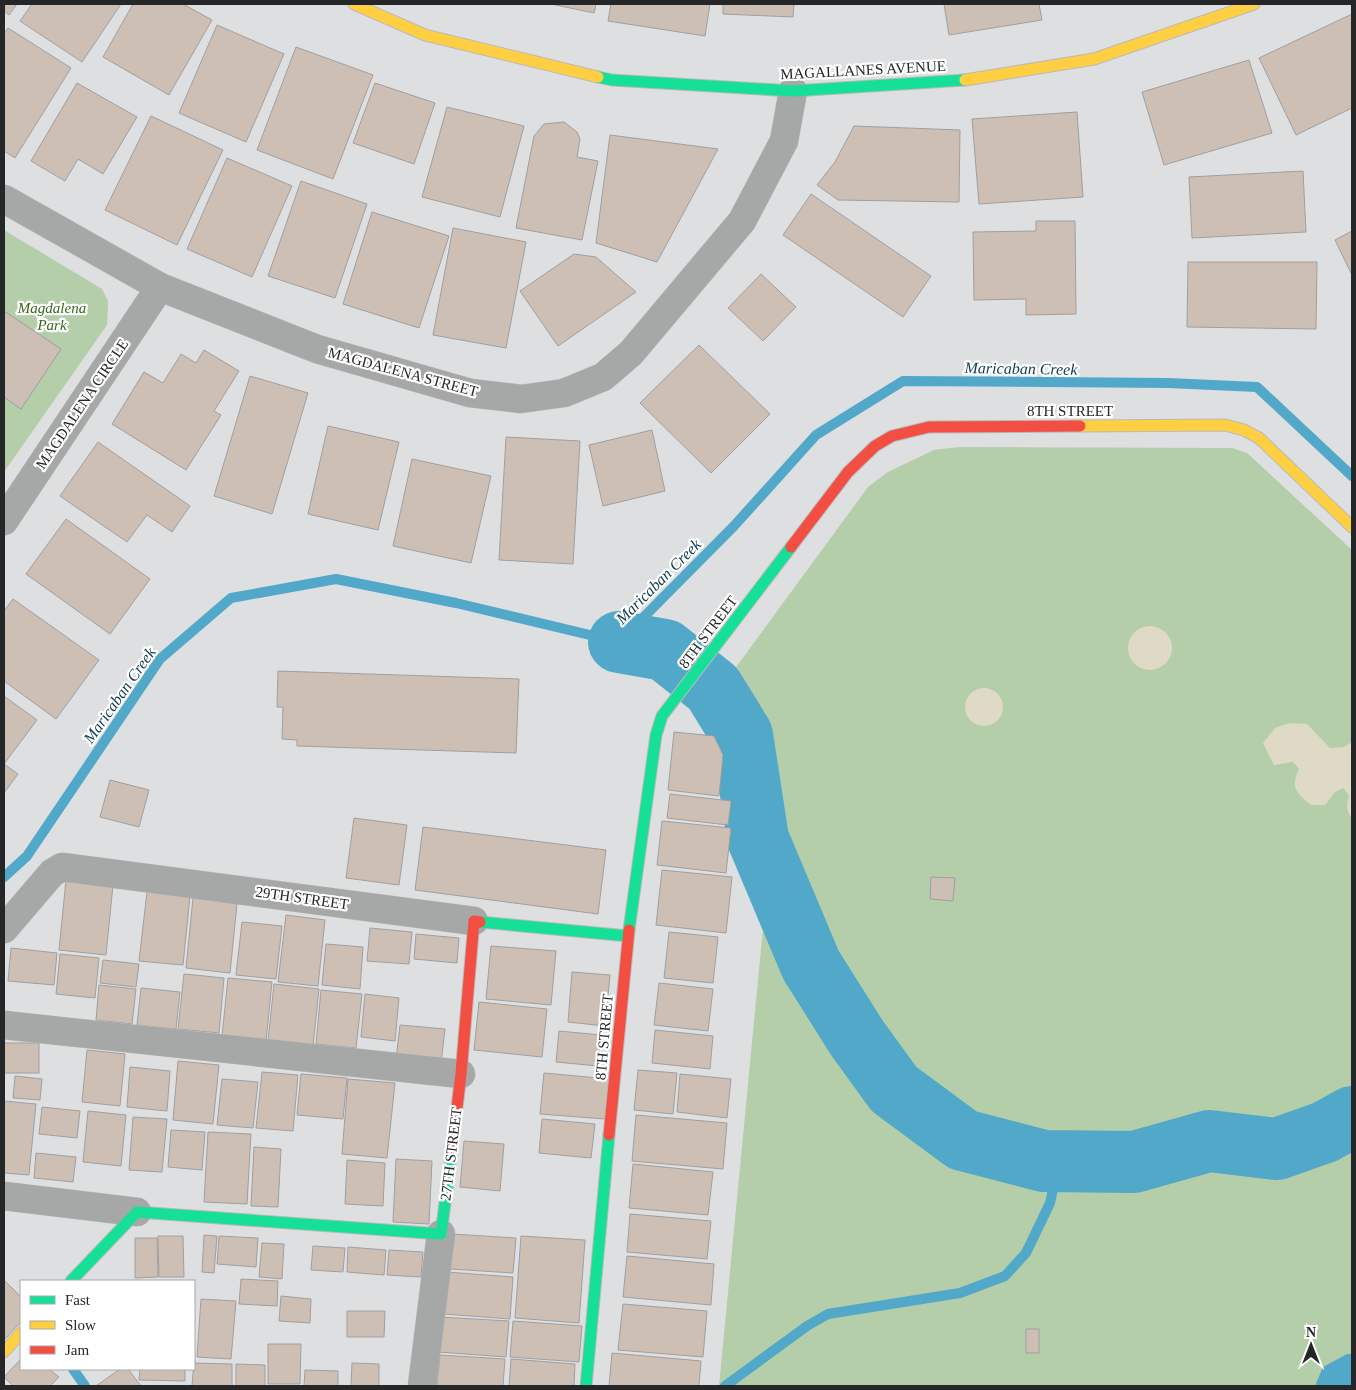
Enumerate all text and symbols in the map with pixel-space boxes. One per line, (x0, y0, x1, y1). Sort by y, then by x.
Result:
street label: MAGALLANES AVENUE (780, 58, 946, 82)
park label: Magdalena Park (17, 300, 86, 333)
street label: MAGDALENA CIRCLE (33, 336, 131, 472)
street label: MAGDALENA STREET (326, 344, 480, 400)
water label: Maricaban Creek (963, 359, 1078, 378)
street label: 8TH STREET (1027, 403, 1113, 419)
water label: Maricaban Creek (612, 535, 705, 628)
street label: 8TH STREET (676, 593, 740, 671)
water label: Maricaban Creek (80, 644, 159, 747)
street label: 29TH STREET (254, 884, 350, 912)
street label: 8TH STREET (592, 993, 616, 1081)
street label: 27TH STREET (437, 1106, 465, 1202)
legend (20, 1280, 195, 1370)
text: Fast (65, 1292, 91, 1308)
text: Slow (65, 1317, 96, 1333)
north arrow (1286, 1320, 1336, 1370)
text: N (1306, 1325, 1316, 1340)
text: Jam (65, 1342, 89, 1358)

